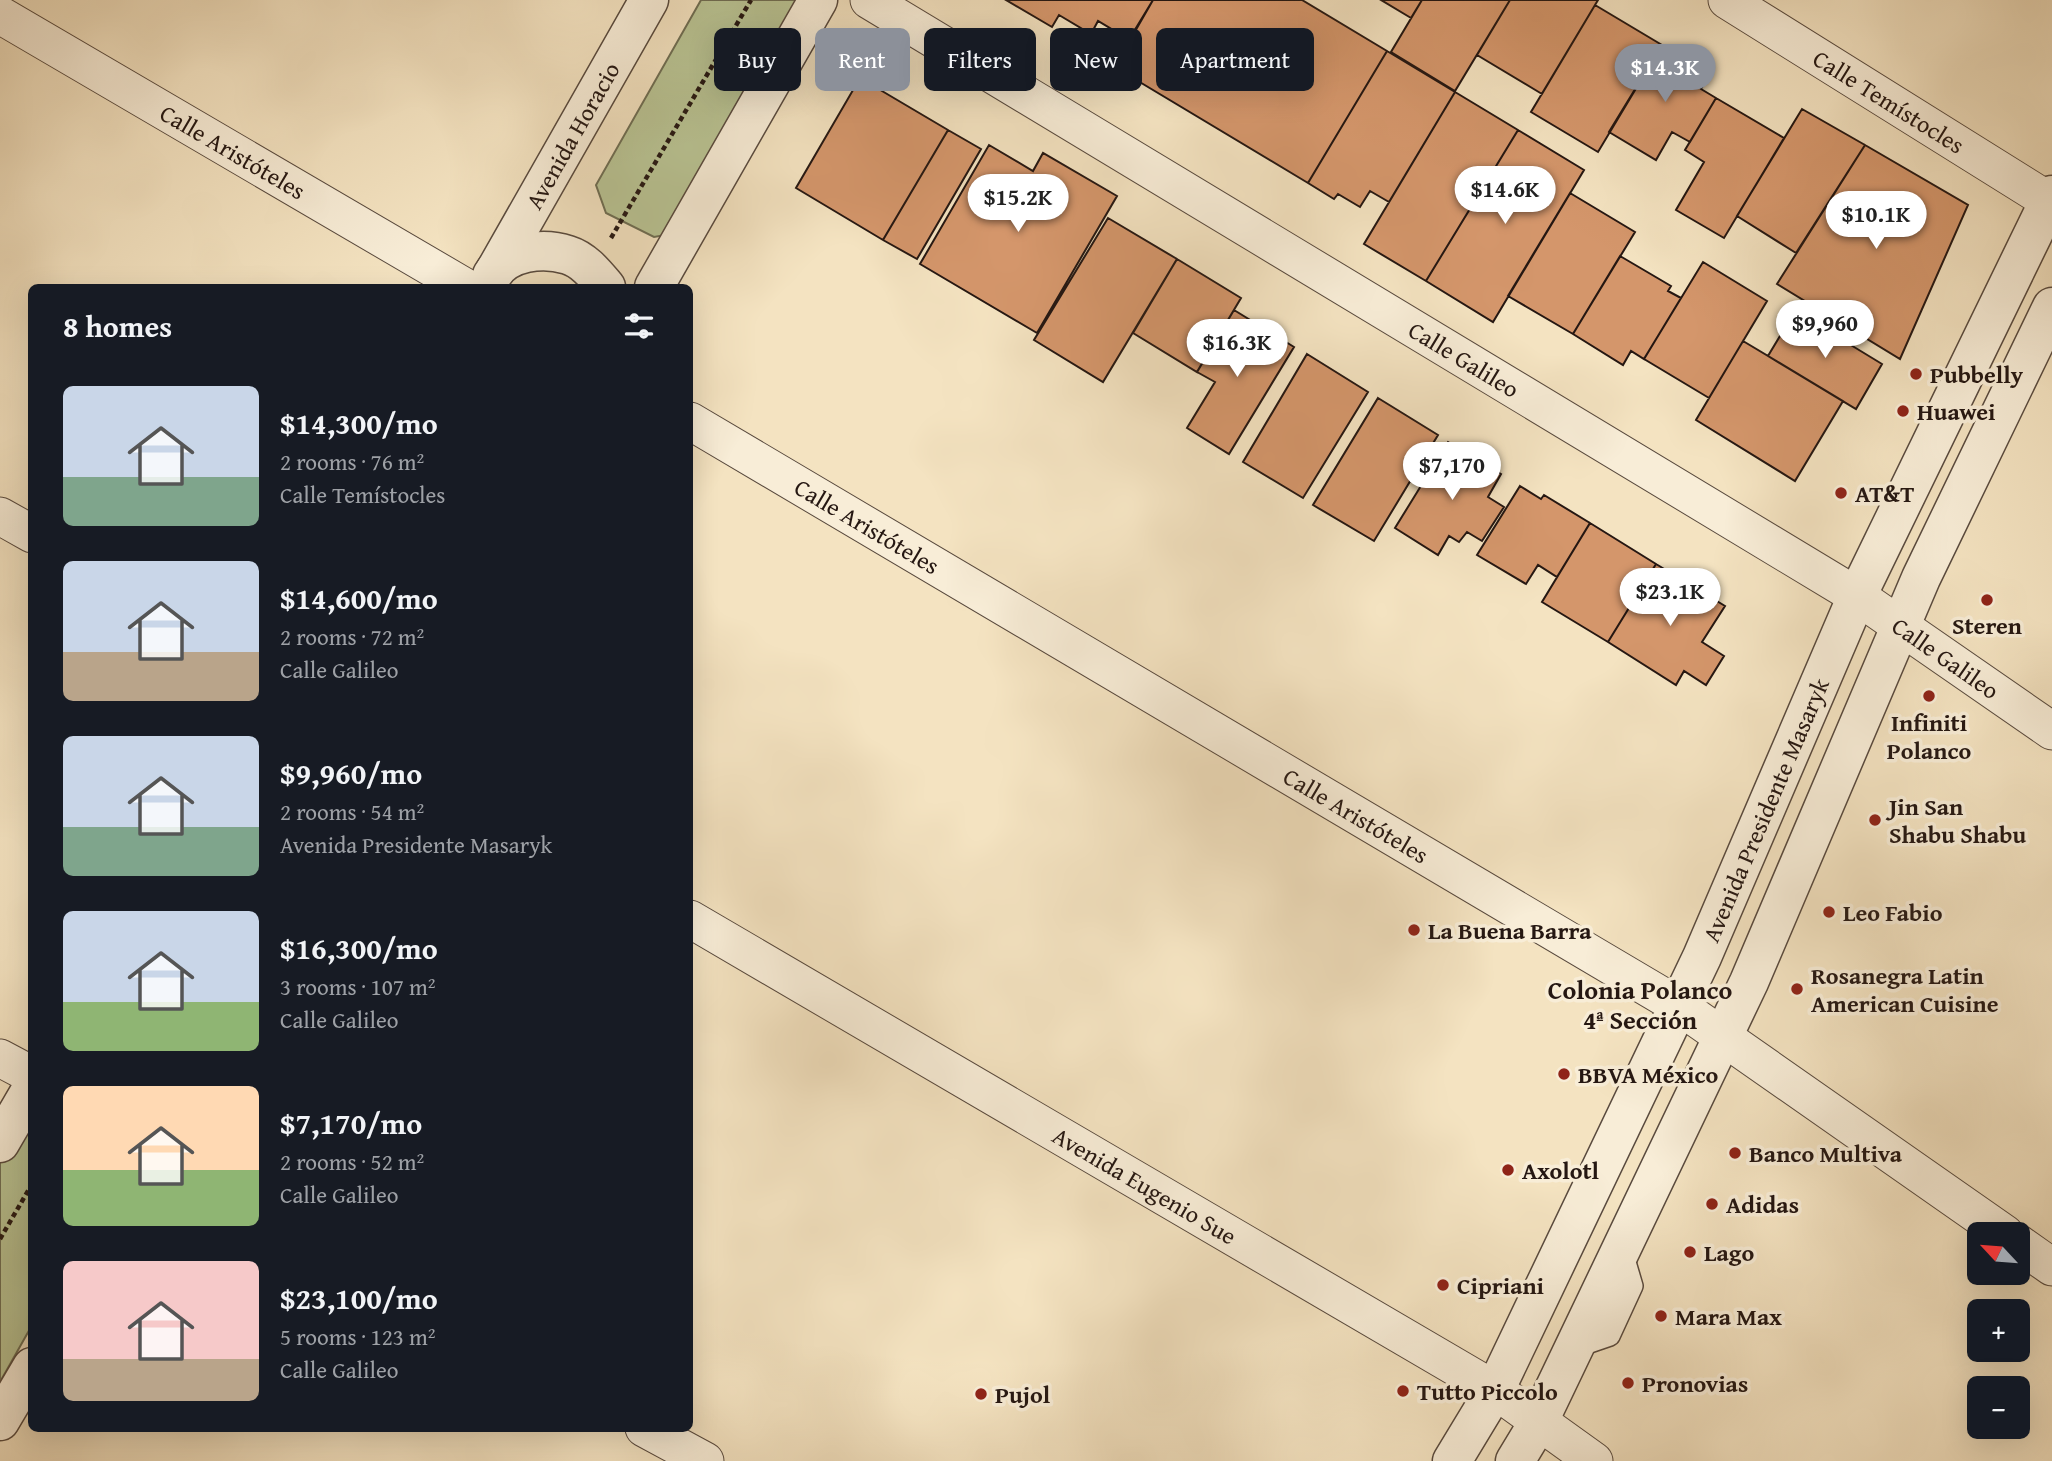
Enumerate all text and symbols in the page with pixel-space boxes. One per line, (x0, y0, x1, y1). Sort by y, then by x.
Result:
chip: Buy (714, 28, 801, 91)
chip: Rent (815, 28, 910, 91)
chip: Filters (924, 28, 1036, 91)
chip: New (1050, 28, 1142, 91)
chip: Apartment (1156, 28, 1314, 91)
street label: Calle Temístocles (1807, 41, 1972, 162)
pin: $14.3K (1608, 44, 1722, 104)
text: $14.3K (1631, 50, 1699, 83)
street label: Avenida Horacio (516, 55, 628, 216)
street label: Calle Aristóteles (154, 95, 312, 208)
pin: $14.6K (1448, 166, 1562, 226)
text: $14.6K (1471, 172, 1539, 205)
pin: $15.2K (961, 174, 1075, 234)
text: $15.2K (984, 180, 1052, 213)
pin: $10.1K (1819, 191, 1933, 251)
text: $10.1K (1842, 197, 1910, 230)
pin: $9,960 (1768, 300, 1882, 360)
text: 8 homes (63, 304, 172, 348)
text: $9,960 (1792, 306, 1858, 339)
icon: filters (620, 307, 658, 345)
street label: Calle Galileo (1402, 312, 1526, 406)
pin: $16.3K (1180, 320, 1294, 379)
text: $16.3K (1203, 325, 1271, 358)
place label: Pubbelly (1930, 357, 2024, 392)
marker: Pubbelly (1908, 366, 1924, 382)
place label: Huawei (1917, 394, 1995, 429)
text: $14,300/mo (280, 401, 438, 445)
marker: Huawei (1895, 403, 1911, 419)
icon: home (119, 414, 203, 498)
pin: $7,170 (1395, 442, 1509, 502)
text: 2 rooms · 76 m² (280, 445, 424, 478)
text: $7,170 (1419, 448, 1485, 481)
street label: Calle Aristóteles (788, 469, 946, 582)
place label: AT&T (1855, 476, 1914, 511)
text: Calle Temístocles (280, 478, 445, 511)
marker: AT&T (1833, 485, 1849, 501)
pin: $23.1K (1613, 568, 1727, 628)
text: $23.1K (1636, 574, 1704, 607)
text: $14,600/mo (280, 576, 438, 620)
icon: home (119, 589, 203, 673)
marker: Steren (1979, 592, 1995, 608)
street label: Calle Galileo (1885, 608, 2007, 707)
place label: Steren (1952, 608, 2022, 643)
text: 2 rooms · 72 m² (280, 620, 424, 653)
text: Calle Galileo (280, 653, 398, 686)
street label: Avenida Presidente Masaryk (1693, 672, 1838, 947)
marker: Infiniti Polanco (1921, 688, 1937, 704)
place label: Infiniti Polanco (1887, 705, 1971, 768)
text: $9,960/mo (280, 751, 422, 795)
street label: Calle Aristóteles (1277, 758, 1435, 872)
icon: home (119, 764, 203, 848)
place label: Jin San Shabu Shabu (1885, 789, 2026, 852)
text: 2 rooms · 54 m² (280, 795, 424, 828)
marker: Jin San Shabu Shabu (1867, 812, 1883, 828)
text: Avenida Presidente Masaryk (280, 828, 552, 861)
place label: Leo Fabio (1843, 895, 1943, 930)
marker: Leo Fabio (1821, 904, 1837, 920)
place label: La Buena Barra (1428, 913, 1592, 948)
marker: La Buena Barra (1406, 922, 1422, 938)
text: $16,300/mo (280, 926, 438, 970)
icon: home (119, 939, 203, 1023)
place label: Rosanegra Latin American Cuisine (1811, 958, 1999, 1021)
text: 3 rooms · 107 m² (280, 970, 435, 1003)
district label: Colonia Polanco 4ª Sección (1548, 970, 1732, 1039)
marker: Rosanegra Latin American Cuisine (1789, 981, 1805, 997)
text: Calle Galileo (280, 1003, 398, 1036)
place label: BBVA México (1578, 1057, 1719, 1092)
marker: BBVA México (1556, 1066, 1572, 1082)
text: $7,170/mo (280, 1101, 422, 1145)
icon: home (119, 1114, 203, 1198)
street label: Avenida Eugenio Sue (1046, 1118, 1243, 1253)
place label: Banco Multiva (1749, 1136, 1903, 1171)
text: 2 rooms · 52 m² (280, 1145, 424, 1178)
marker: Banco Multiva (1727, 1145, 1743, 1161)
place label: Axolotl (1522, 1153, 1600, 1188)
marker: Axolotl (1500, 1162, 1516, 1178)
text: Calle Galileo (280, 1178, 398, 1211)
place label: Adidas (1726, 1187, 1799, 1222)
marker: Adidas (1704, 1196, 1720, 1212)
north arrow (1967, 1222, 2030, 1284)
map controls (1967, 1222, 2030, 1439)
place label: Lago (1704, 1235, 1754, 1270)
marker: Lago (1682, 1244, 1698, 1260)
place label: Cipriani (1457, 1268, 1544, 1303)
text: $23,100/mo (280, 1276, 438, 1320)
marker: Cipriani (1435, 1277, 1451, 1293)
icon: home (119, 1289, 203, 1373)
place label: Mara Max (1675, 1299, 1782, 1334)
button: + (1967, 1299, 2030, 1362)
marker: Mara Max (1653, 1308, 1669, 1324)
text: 5 rooms · 123 m² (280, 1320, 435, 1353)
text: Calle Galileo (280, 1353, 398, 1386)
place label: Pronovias (1642, 1366, 1748, 1401)
place label: Tutto Piccolo (1417, 1374, 1558, 1409)
marker: Pronovias (1620, 1375, 1636, 1391)
button: − (1967, 1376, 2030, 1439)
place label: Pujol (995, 1377, 1051, 1412)
marker: Tutto Piccolo (1395, 1383, 1411, 1399)
marker: Pujol (973, 1386, 989, 1402)

